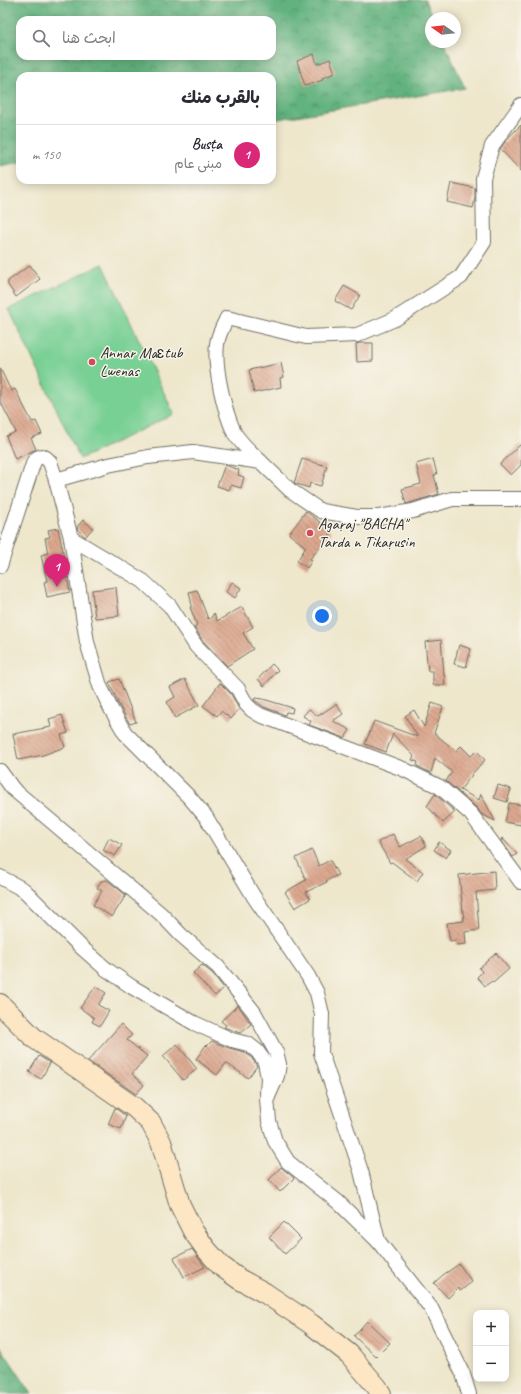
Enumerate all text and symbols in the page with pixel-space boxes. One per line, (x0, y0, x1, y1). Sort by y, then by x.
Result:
north arrow (425, 12, 461, 48)
search box (16, 16, 276, 60)
icon: search (30, 27, 52, 49)
text: ابحث هنا (62, 29, 116, 48)
text: بالقرب منك (181, 87, 260, 108)
text: Busṭa (192, 135, 222, 154)
text: 150 m (32, 147, 60, 163)
text: 1 (244, 147, 250, 163)
text: مبنى عام (174, 156, 222, 172)
place label: Annar Maɛtub Lwenas (100, 343, 183, 381)
marker: Annar Maɛtub Lwenas (87, 357, 97, 367)
place label: Agaṛaj "BACHA" Tarda n Tikaṛusin (318, 514, 416, 552)
marker: Agaṛaj "BACHA" Tarda n Tikaṛusin (305, 528, 315, 538)
pin: 1 (44, 554, 70, 587)
your location (312, 606, 332, 626)
map controls (473, 1310, 509, 1382)
button: + (473, 1310, 509, 1346)
button: − (473, 1346, 509, 1382)

